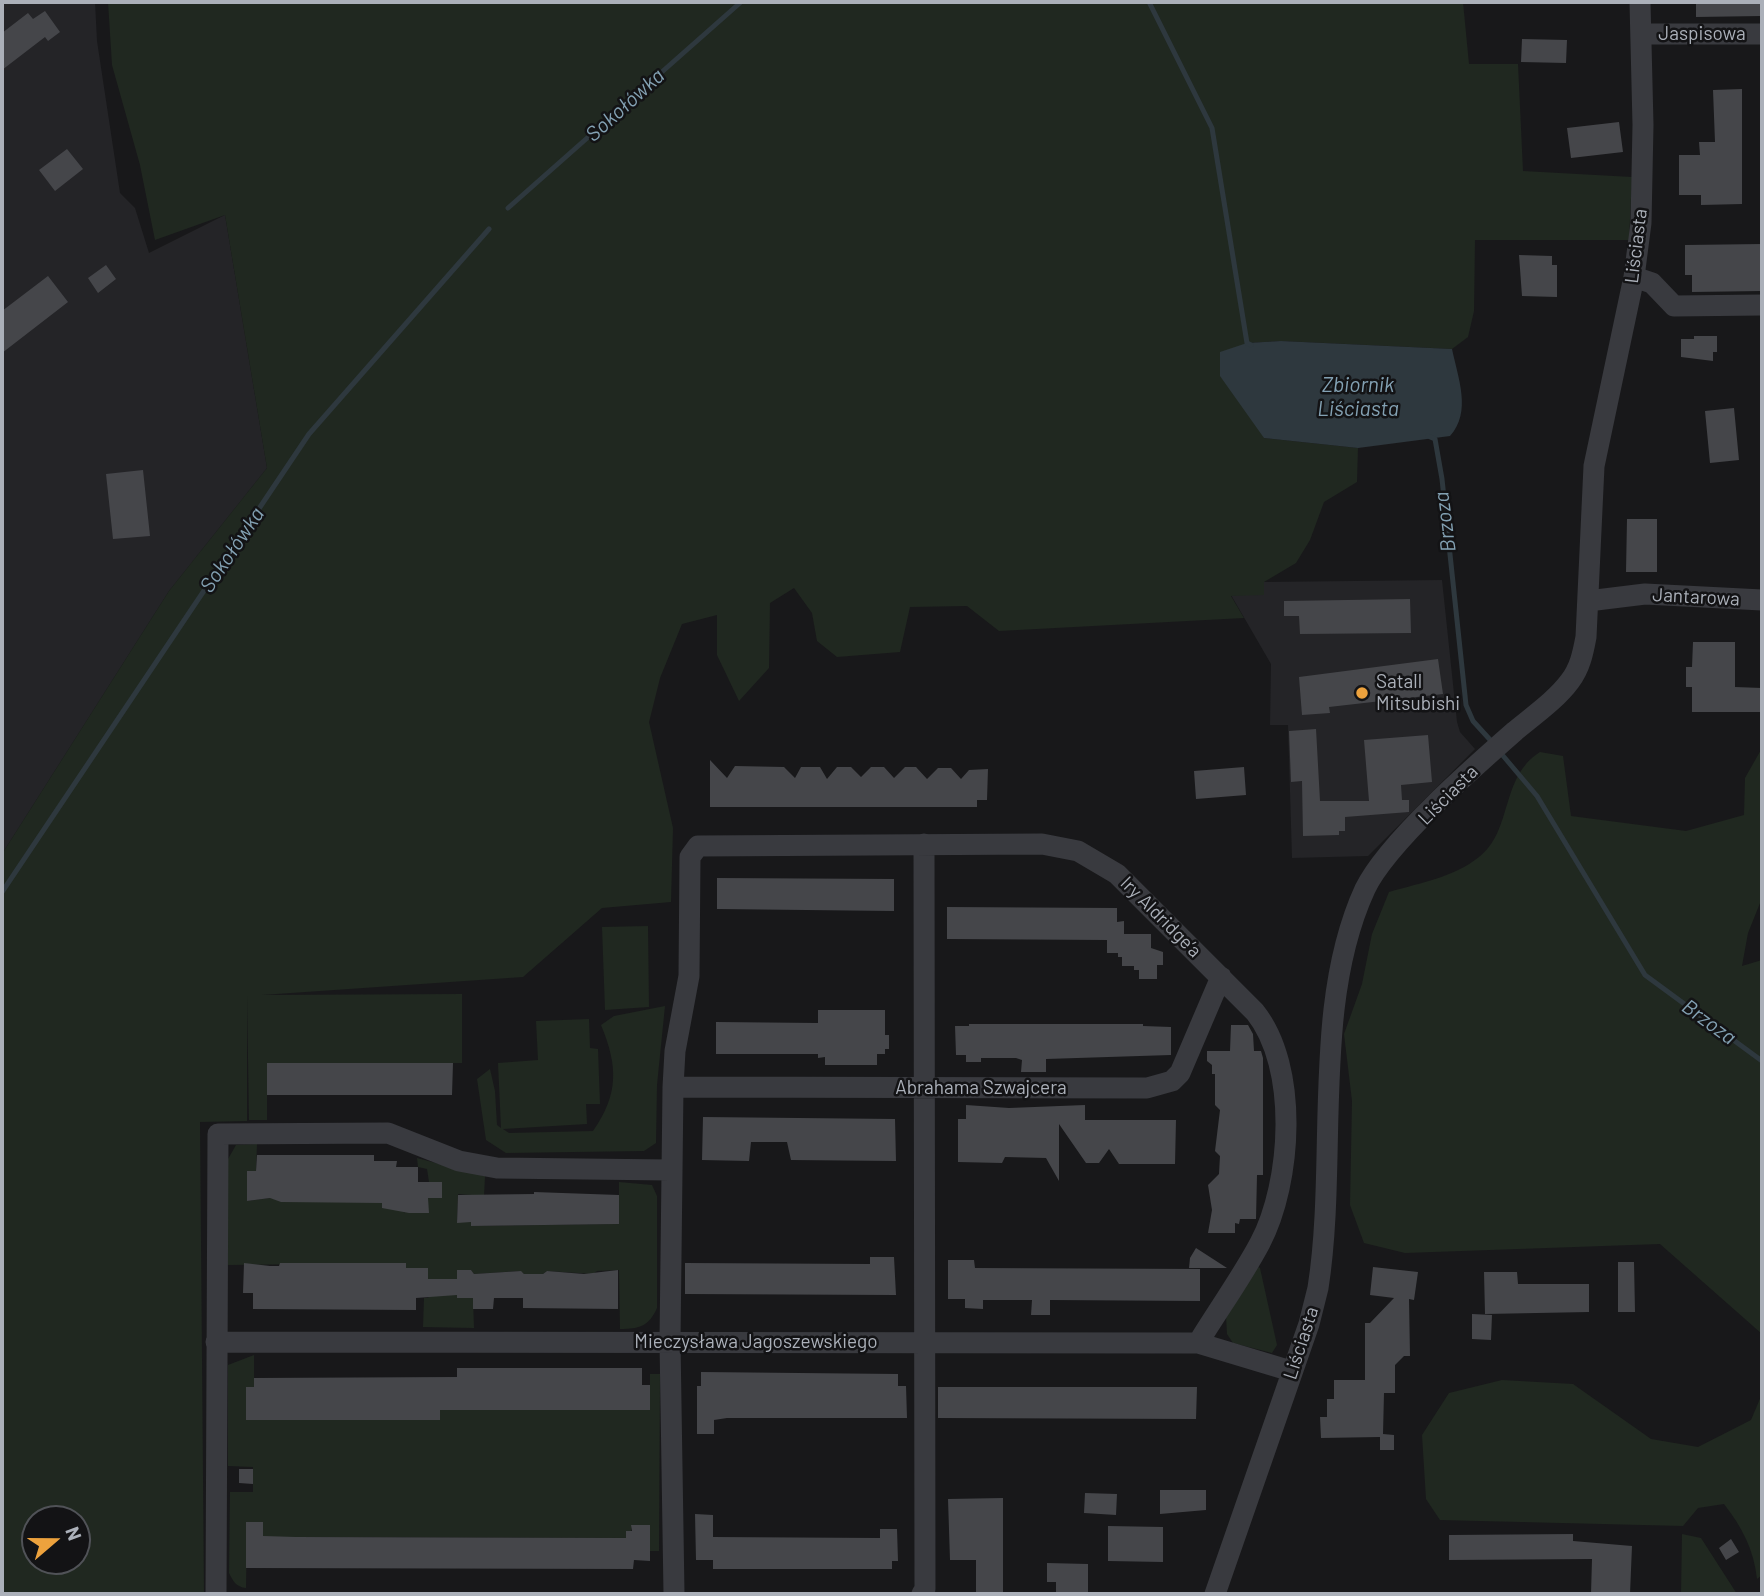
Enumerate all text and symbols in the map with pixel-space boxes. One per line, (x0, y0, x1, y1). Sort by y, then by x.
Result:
street label: Jaspisowa (1658, 23, 1746, 45)
water label: Sokołówka (580, 63, 670, 147)
street label: Liściasta (1620, 207, 1652, 285)
water label: Zbiornik Liściasta (1317, 372, 1399, 422)
water label: Brzoza (1429, 490, 1461, 554)
water label: Sokołówka (194, 503, 270, 597)
street label: Jantarowa (1652, 583, 1740, 611)
place label: Satall Mitsubishi (1376, 671, 1460, 715)
marker: Satall Mitsubishi (1354, 685, 1370, 701)
street label: Liściasta (1413, 760, 1483, 830)
street label: Iry Aldridge’a (1116, 872, 1206, 962)
water label: Brzoza (1677, 994, 1741, 1050)
street label: Abrahama Szwajcera (895, 1077, 1067, 1099)
street label: Liściasta (1279, 1304, 1323, 1382)
street label: Mieczysława Jagoszewskiego (634, 1331, 878, 1353)
north arrow (21, 1505, 91, 1575)
text: N (61, 1523, 87, 1543)

